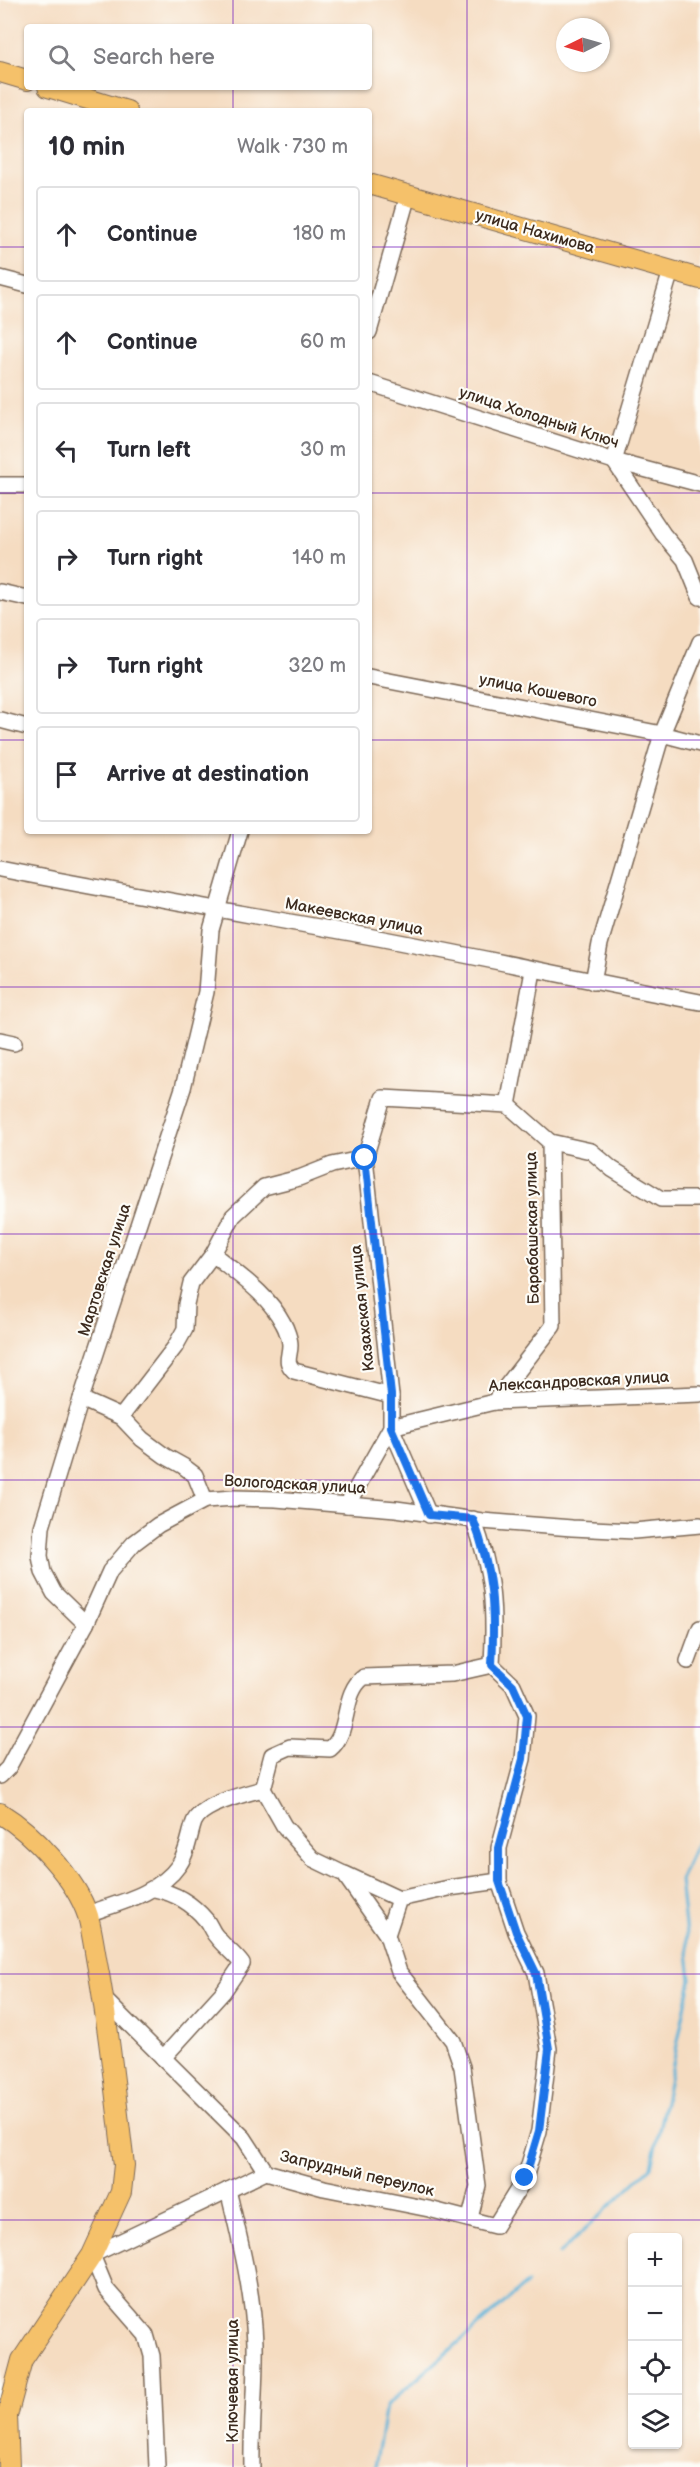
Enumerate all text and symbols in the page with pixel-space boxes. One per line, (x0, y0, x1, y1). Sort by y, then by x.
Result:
north arrow (556, 18, 610, 72)
search box (24, 24, 372, 90)
icon: search (45, 41, 78, 74)
text: Search here (93, 44, 215, 71)
text: 10 min (48, 132, 125, 163)
text: Walk · 730 m (237, 135, 348, 159)
street label: улица Нахимова (473, 206, 597, 258)
icon: ahead (50, 218, 83, 251)
text: Continue (107, 221, 197, 248)
text: 180 m (293, 222, 346, 246)
icon: ahead (50, 326, 83, 359)
text: Continue (107, 329, 197, 356)
text: 60 m (300, 330, 346, 354)
street label: улица Холодный Ключ (457, 383, 621, 453)
icon: left (50, 434, 83, 467)
text: Turn left (107, 437, 191, 464)
text: 30 m (300, 438, 346, 462)
icon: right (50, 542, 83, 575)
text: Turn right (107, 545, 203, 572)
text: 140 m (292, 546, 346, 570)
icon: right (50, 650, 83, 683)
text: Turn right (107, 653, 203, 680)
text: 320 m (288, 654, 346, 678)
street label: улица Кошевого (478, 670, 598, 712)
icon: arrive (50, 758, 83, 791)
text: Arrive at destination (107, 761, 309, 788)
street label: Макеевская улица (283, 894, 425, 940)
route start (351, 1144, 377, 1170)
street label: Барабашская улица (522, 1151, 544, 1304)
street label: Мартовская улица (75, 1201, 136, 1339)
street label: Казахская улица (347, 1243, 379, 1372)
street label: Александровская улица (487, 1368, 670, 1396)
street label: Вологодская улица (223, 1472, 367, 1498)
street label: Запрудный переулок (278, 2147, 436, 2201)
route end (511, 2164, 537, 2190)
map controls (628, 2233, 682, 2449)
button: + (628, 2233, 682, 2287)
button: − (628, 2287, 682, 2341)
street label: Ключевая улица (224, 2319, 243, 2443)
button: locate (628, 2341, 682, 2395)
button: layers (628, 2395, 682, 2449)

